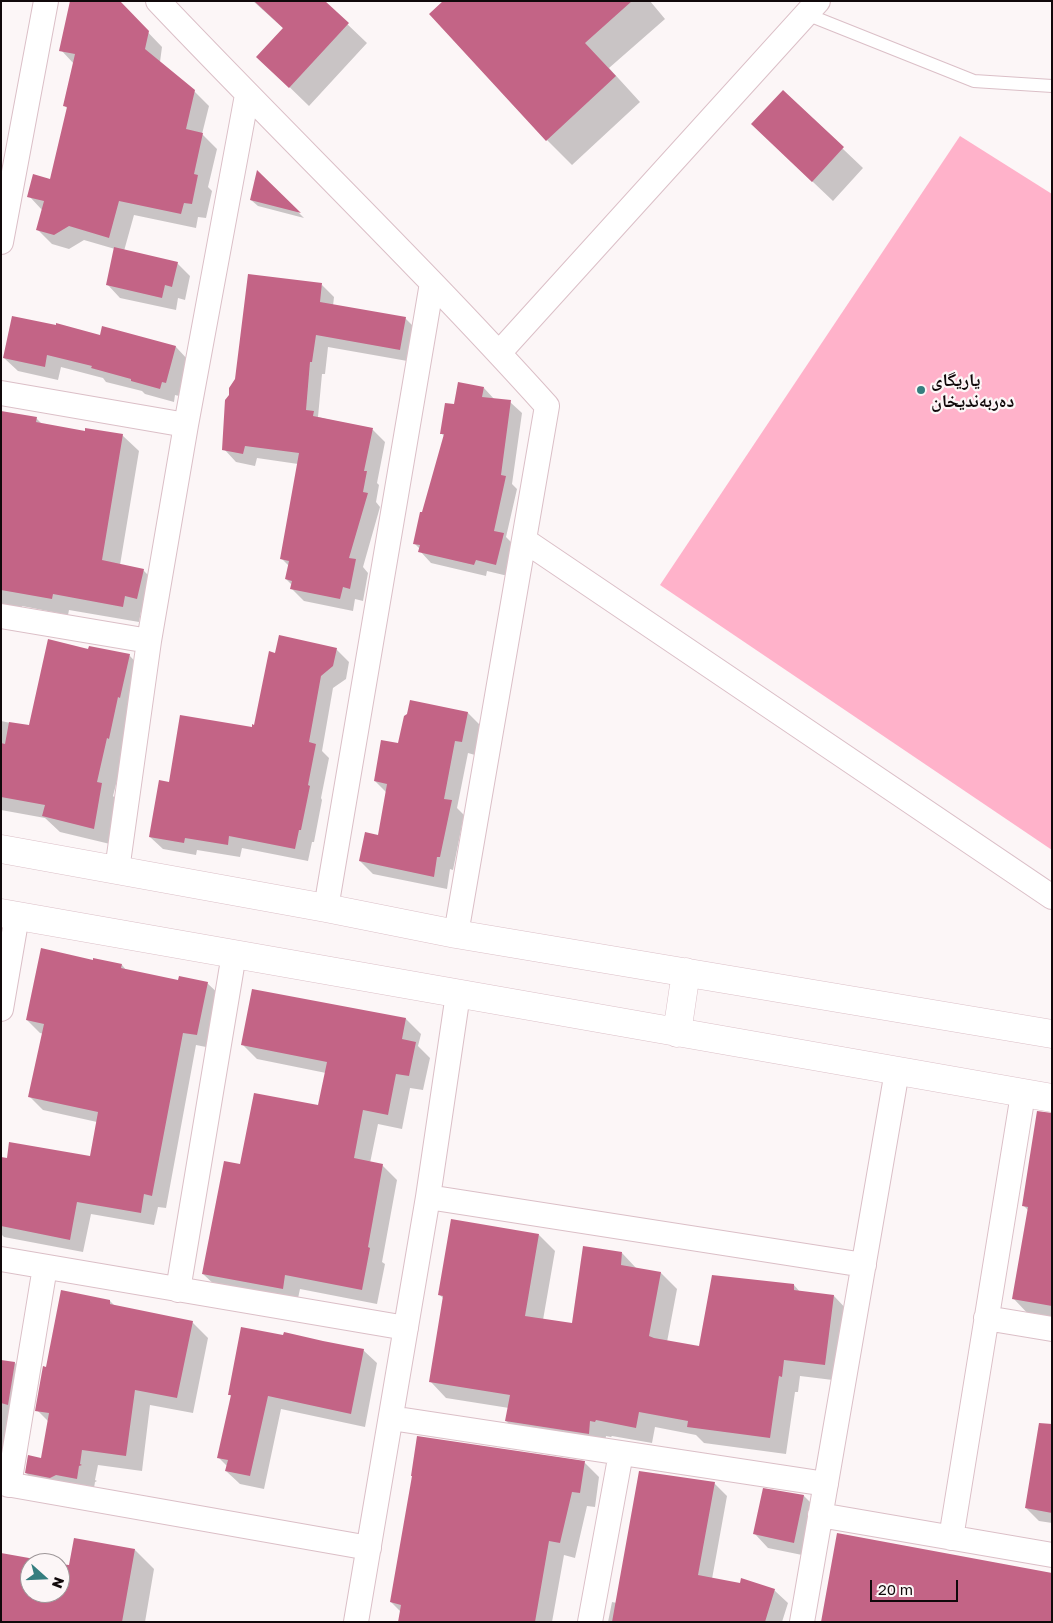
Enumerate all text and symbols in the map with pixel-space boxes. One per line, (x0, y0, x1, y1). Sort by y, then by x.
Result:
place label: یاریگاى ده‌ربه‌ندیخان (931, 369, 1014, 412)
marker: یاریگاى ده‌ربه‌ندیخان (915, 384, 927, 396)
north arrow (20, 1553, 70, 1603)
scale bar (873, 1570, 960, 1602)
text: N (49, 1575, 68, 1591)
text: 20 m (878, 1580, 913, 1598)

